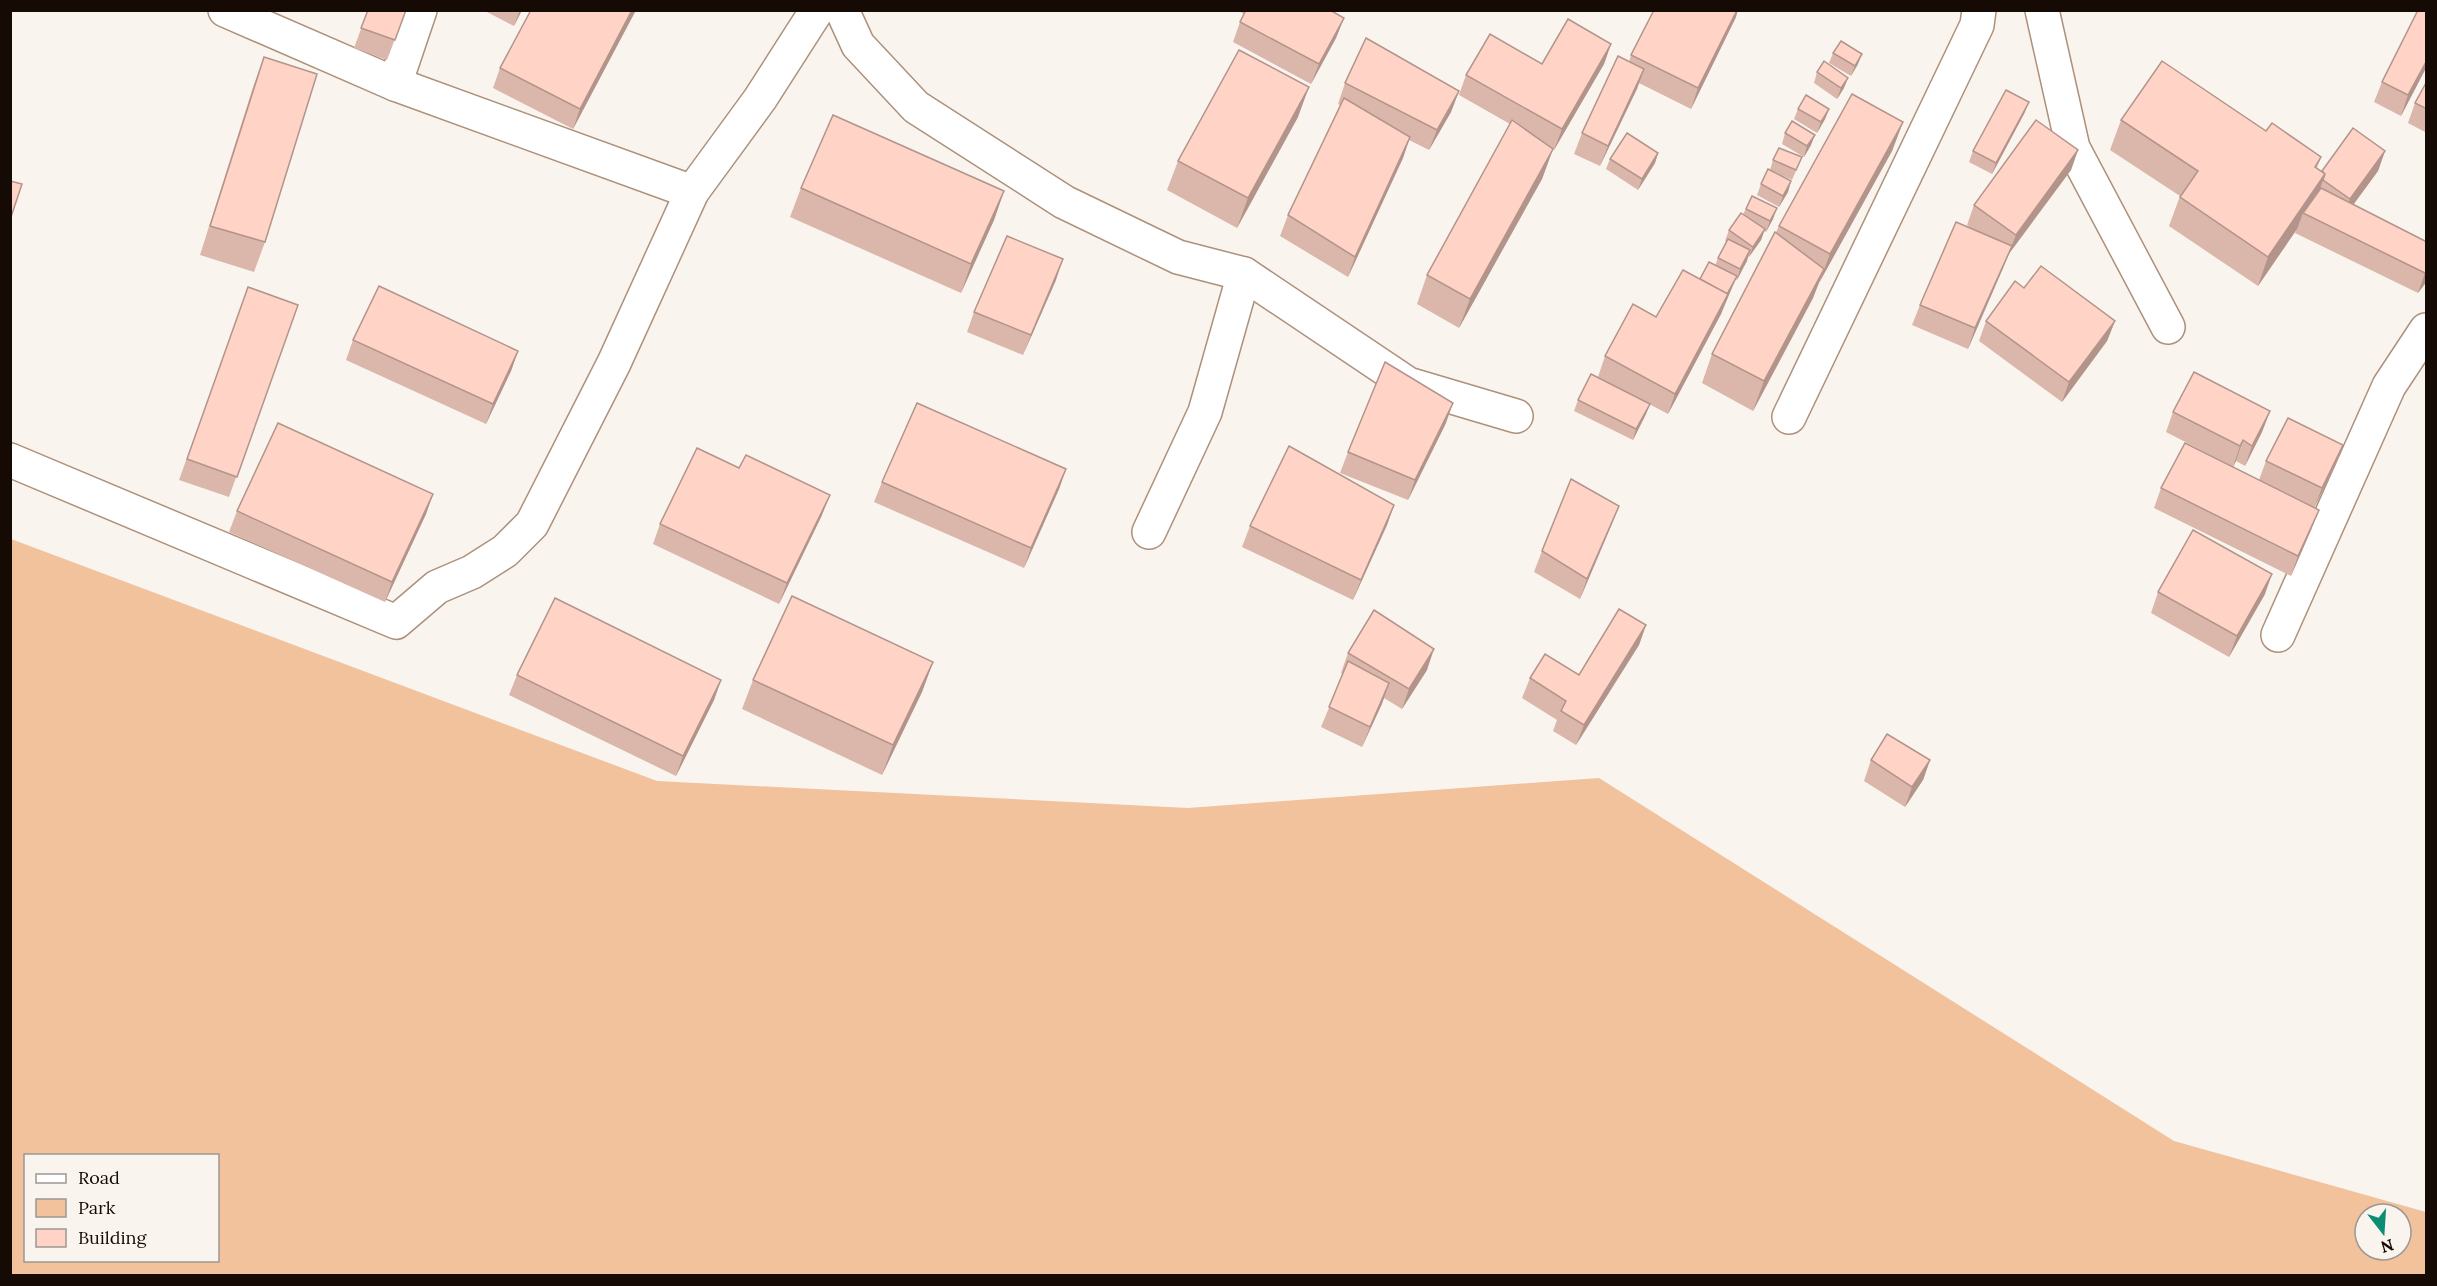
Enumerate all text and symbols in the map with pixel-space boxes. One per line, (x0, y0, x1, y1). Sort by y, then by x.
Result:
legend (24, 1154, 219, 1262)
text: Road (78, 1166, 120, 1189)
text: Park (78, 1196, 116, 1219)
north arrow (2353, 1202, 2413, 1262)
text: Building (78, 1226, 148, 1249)
text: N (2379, 1235, 2396, 1258)

